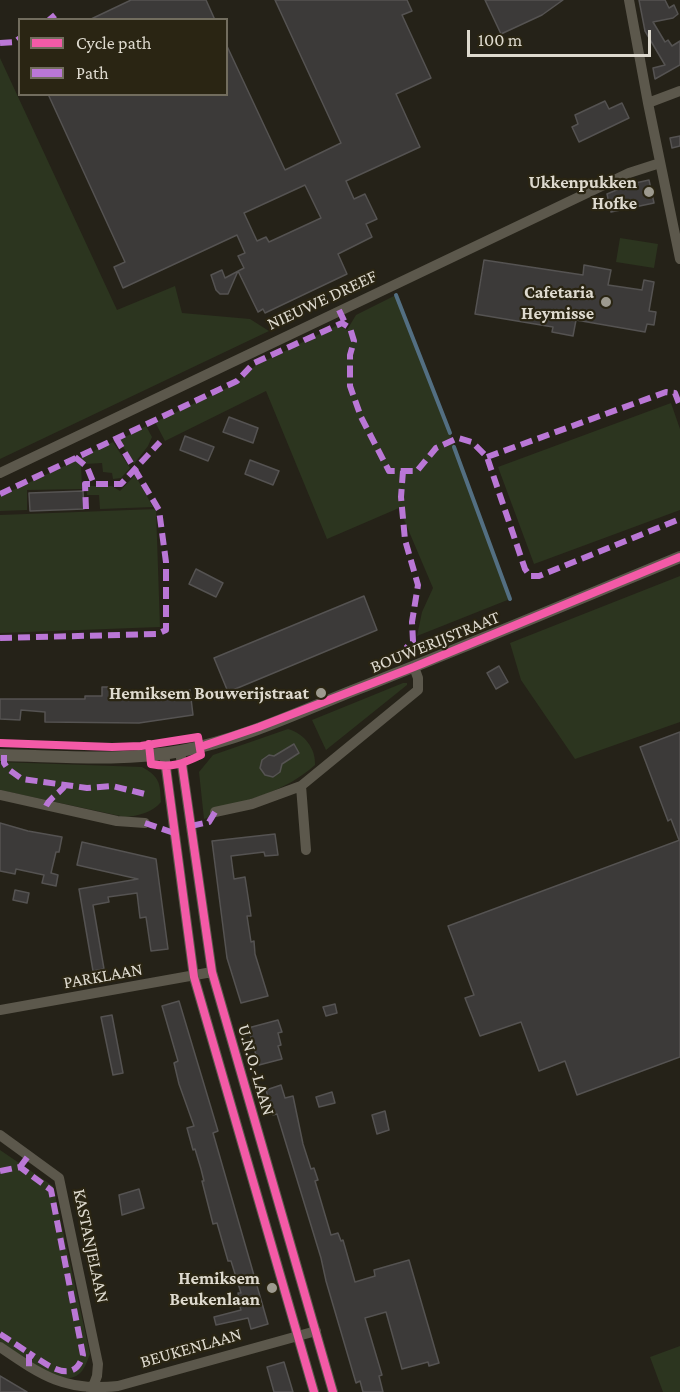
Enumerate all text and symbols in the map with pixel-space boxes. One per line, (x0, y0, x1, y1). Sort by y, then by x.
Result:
legend (18, 18, 228, 96)
scale bar (470, 18, 654, 56)
text: 100 m (478, 30, 522, 50)
text: Cycle path (76, 33, 151, 53)
text: Path (76, 63, 109, 83)
place label: Ukkenpukken Hofke (528, 171, 637, 213)
marker: Ukkenpukken Hofke (642, 185, 656, 199)
street label: NIEUWE DREEF (264, 265, 380, 335)
place label: Cafetaria Heymisse (521, 281, 594, 324)
marker: Cafetaria Heymisse (599, 295, 613, 309)
street label: BOUWERIJSTRAAT (367, 606, 503, 678)
place label: Hemiksem Bouwerijstraat (109, 682, 309, 704)
marker: Hemiksem Bouwerijstraat (314, 686, 328, 700)
street label: PARKLAAN (62, 958, 144, 994)
street label: U.N.O.-LAAN (233, 1022, 279, 1118)
street label: KASTANJELAAN (68, 1187, 114, 1305)
place label: Hemiksem Beukenlaan (169, 1267, 260, 1310)
marker: Hemiksem Beukenlaan (265, 1281, 279, 1295)
street label: BEUKENLAAN (138, 1323, 244, 1373)

